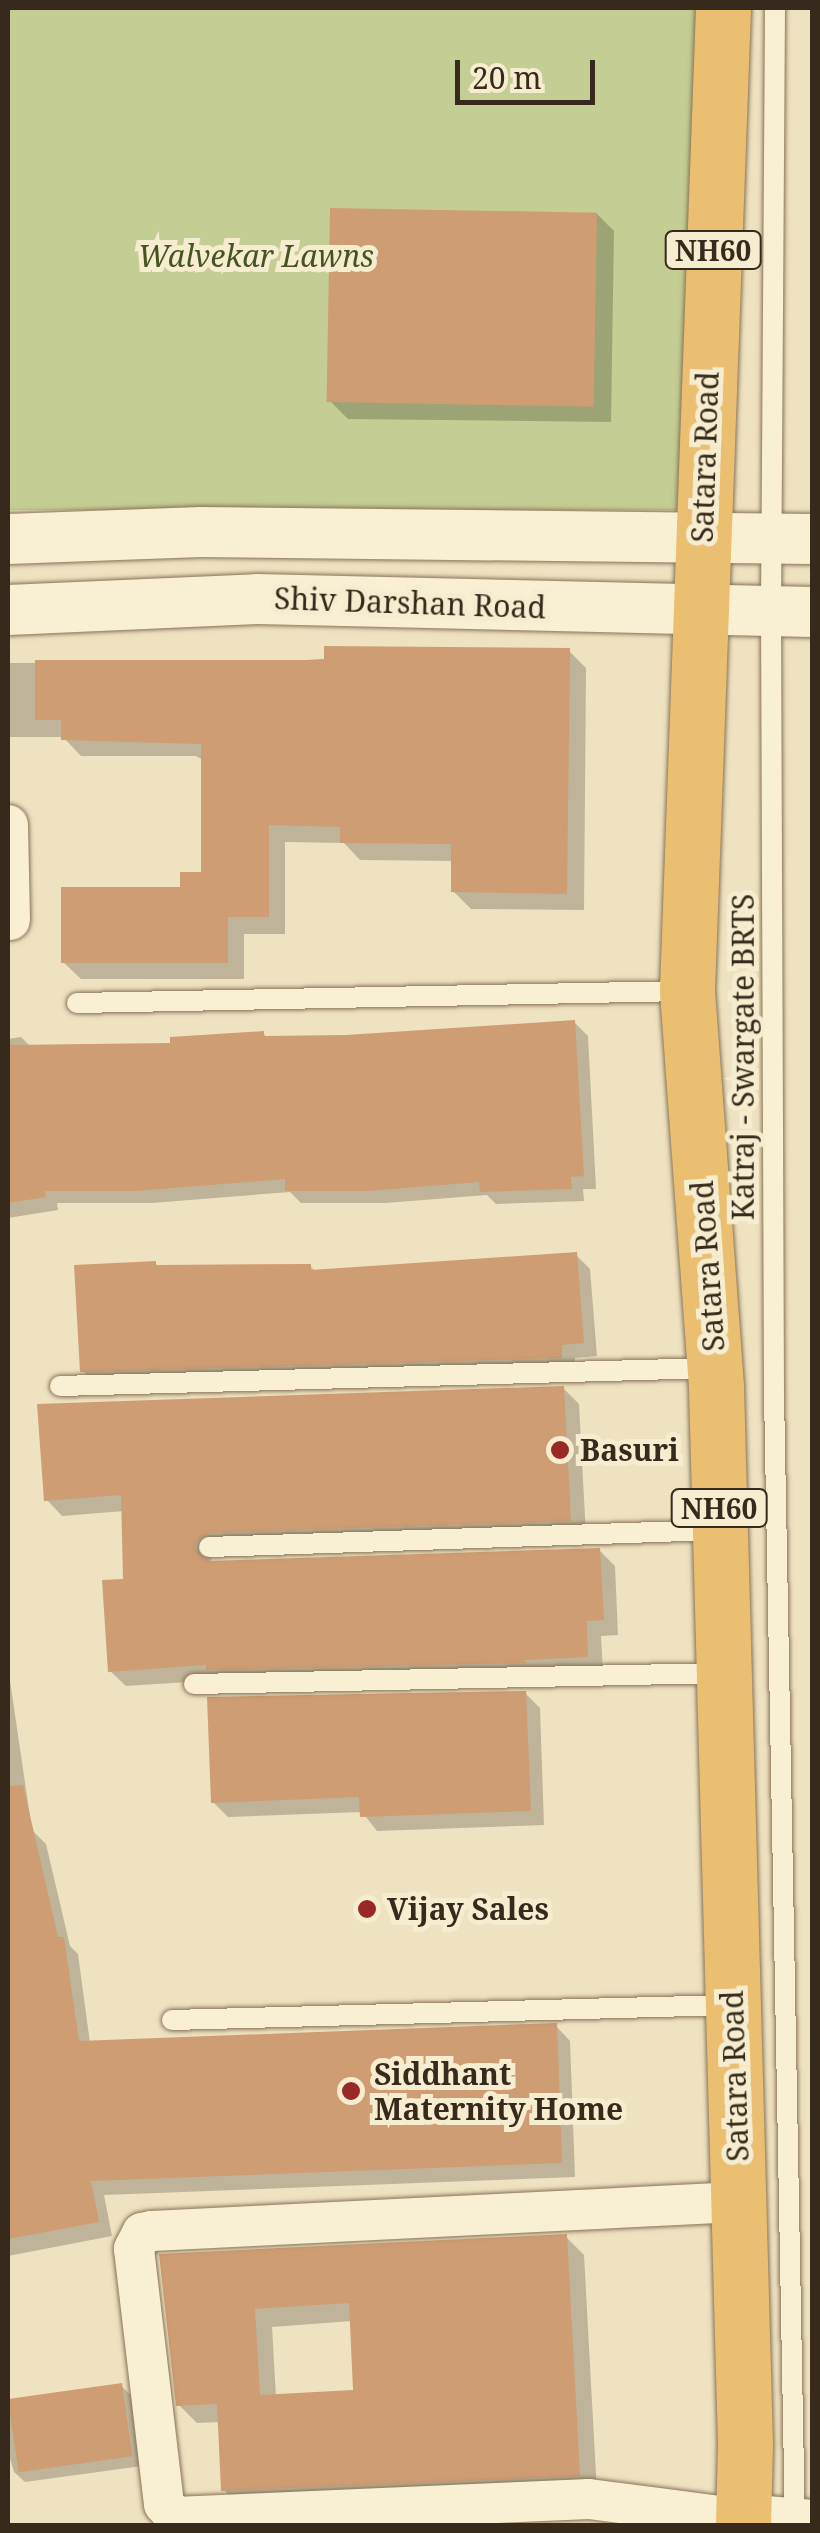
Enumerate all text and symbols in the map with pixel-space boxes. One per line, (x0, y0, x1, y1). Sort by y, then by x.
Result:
scale bar (460, 40, 600, 102)
text: 20 m (472, 57, 542, 98)
road number: NH60 (663, 227, 763, 273)
park label: Walvekar Lawns (138, 238, 374, 274)
street label: Satara Road (684, 371, 726, 543)
street label: Shiv Darshan Road (274, 580, 546, 626)
street label: Katraj - Swargate BRTS (725, 894, 761, 1220)
street label: Satara Road (684, 1179, 732, 1353)
place label: Basuri (580, 1432, 679, 1468)
marker: Basuri (549, 1439, 571, 1461)
road number: NH60 (669, 1485, 769, 1531)
place label: Vijay Sales (387, 1891, 549, 1927)
marker: Vijay Sales (356, 1898, 378, 1920)
street label: Satara Road (714, 1990, 756, 2162)
place label: Siddhant Maternity Home (374, 2056, 623, 2126)
marker: Siddhant Maternity Home (338, 2078, 364, 2104)

